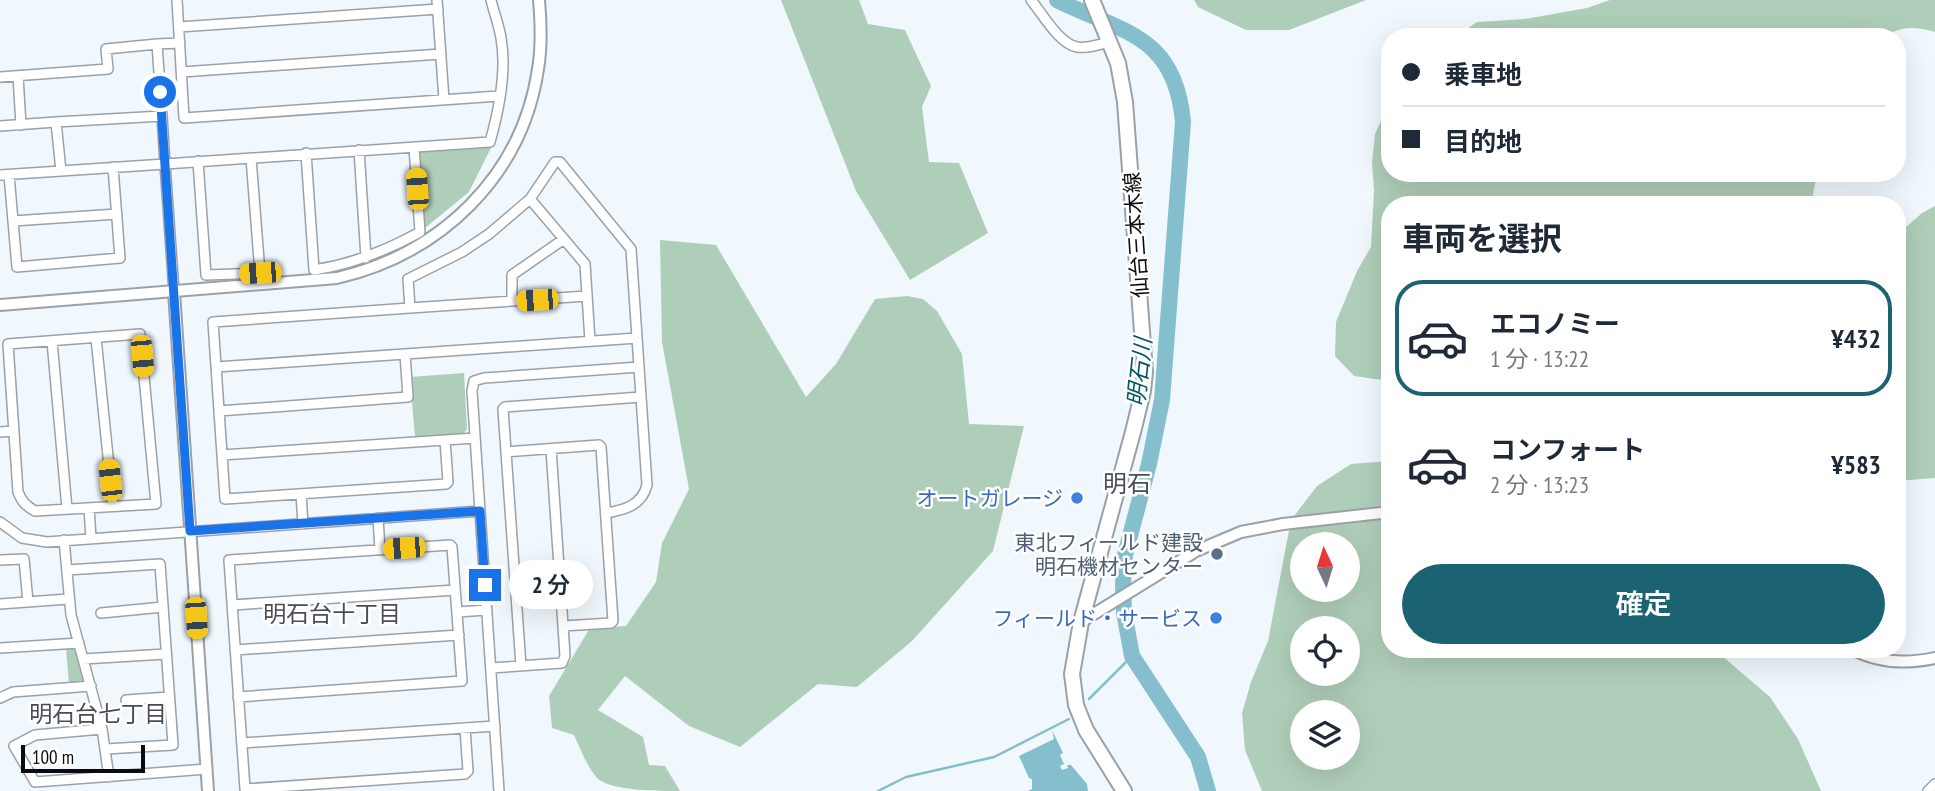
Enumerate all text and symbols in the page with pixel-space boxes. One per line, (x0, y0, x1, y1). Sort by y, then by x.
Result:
text: 乗車地 (1444, 58, 1522, 91)
route start (144, 76, 176, 108)
text: 目的地 (1444, 125, 1522, 158)
car (406, 167, 429, 211)
street label: 仙台三本木線 (1118, 171, 1154, 299)
text: 車両を選択 (1402, 217, 1562, 259)
car (239, 261, 282, 285)
car (516, 288, 559, 312)
icon: car (1406, 307, 1469, 370)
text: エコノミー (1490, 307, 1620, 340)
text: ¥432 (1831, 322, 1881, 355)
water label: 明石川 (1121, 333, 1157, 408)
car (130, 334, 155, 378)
text: 1 分 · 13:22 (1490, 344, 1589, 373)
icon: car (1406, 433, 1469, 496)
text: コンフォート (1490, 433, 1645, 466)
text: ¥583 (1831, 448, 1881, 481)
car (98, 458, 123, 502)
district label: 明石 (1103, 468, 1151, 499)
text: 2 分 · 13:23 (1490, 470, 1589, 499)
place label: オートガレージ (916, 485, 1063, 512)
marker: オートガレージ (1069, 490, 1085, 506)
place label: 東北フィールド建設 明石機材センター (1014, 529, 1203, 580)
north arrow (1290, 532, 1360, 602)
map controls (1290, 532, 1360, 770)
car (383, 536, 426, 560)
marker: 東北フィールド建設 明石機材センター (1209, 546, 1225, 562)
callout: 2 分 (510, 560, 594, 610)
button: 確定 (1402, 564, 1885, 644)
route end (469, 569, 501, 601)
text: 2 分 (532, 570, 570, 599)
car (185, 596, 208, 640)
district label: 明石台十丁目 (263, 599, 401, 628)
place label: フィールド・サービス (992, 605, 1202, 632)
marker: フィールド・サービス (1208, 610, 1224, 626)
button: locate (1290, 616, 1360, 686)
district label: 明石台七丁目 (29, 699, 167, 728)
button: layers (1290, 700, 1360, 770)
scale bar (21, 742, 145, 774)
text: 100 m (32, 745, 74, 769)

